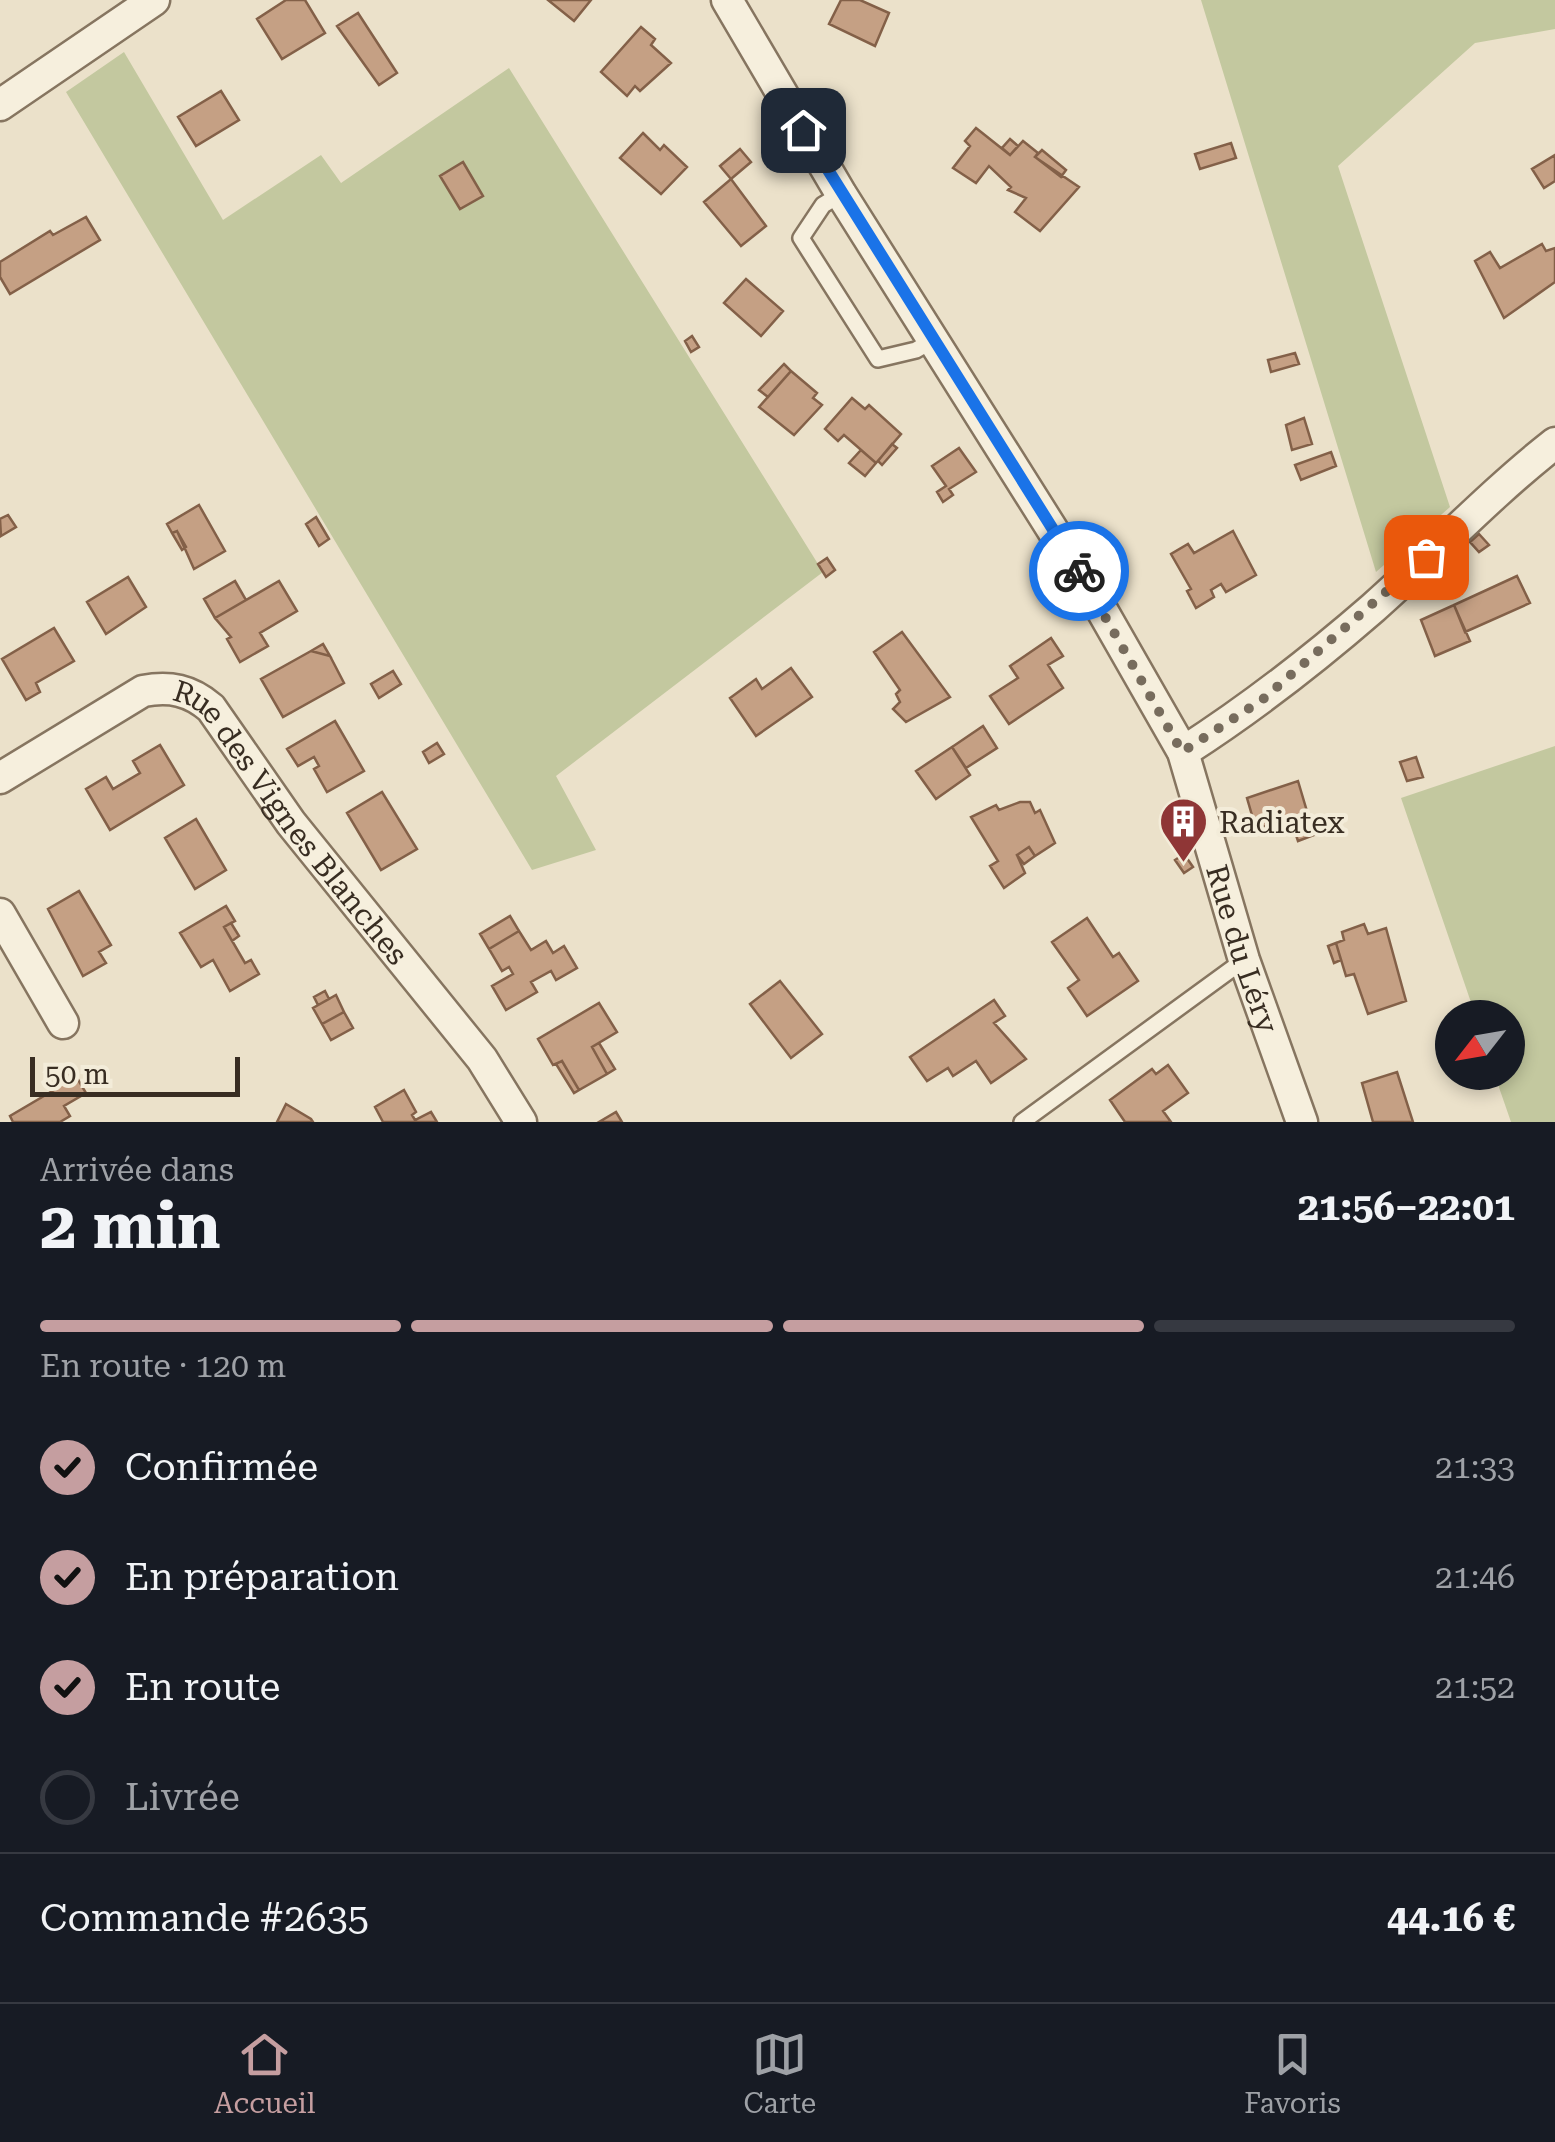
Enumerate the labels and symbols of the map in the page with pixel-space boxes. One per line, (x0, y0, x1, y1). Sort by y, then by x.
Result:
pin (761, 88, 846, 173)
pin (1384, 515, 1469, 600)
courier (1029, 521, 1129, 621)
street label: Rue des Vignes Blanches (169, 673, 416, 971)
building icon: Radiatex (1158, 796, 1210, 864)
place label: Radiatex (1219, 805, 1345, 840)
street label: Rue du Léry (1199, 860, 1286, 1038)
north arrow (1435, 1000, 1525, 1090)
scale bar (30, 1052, 240, 1096)

